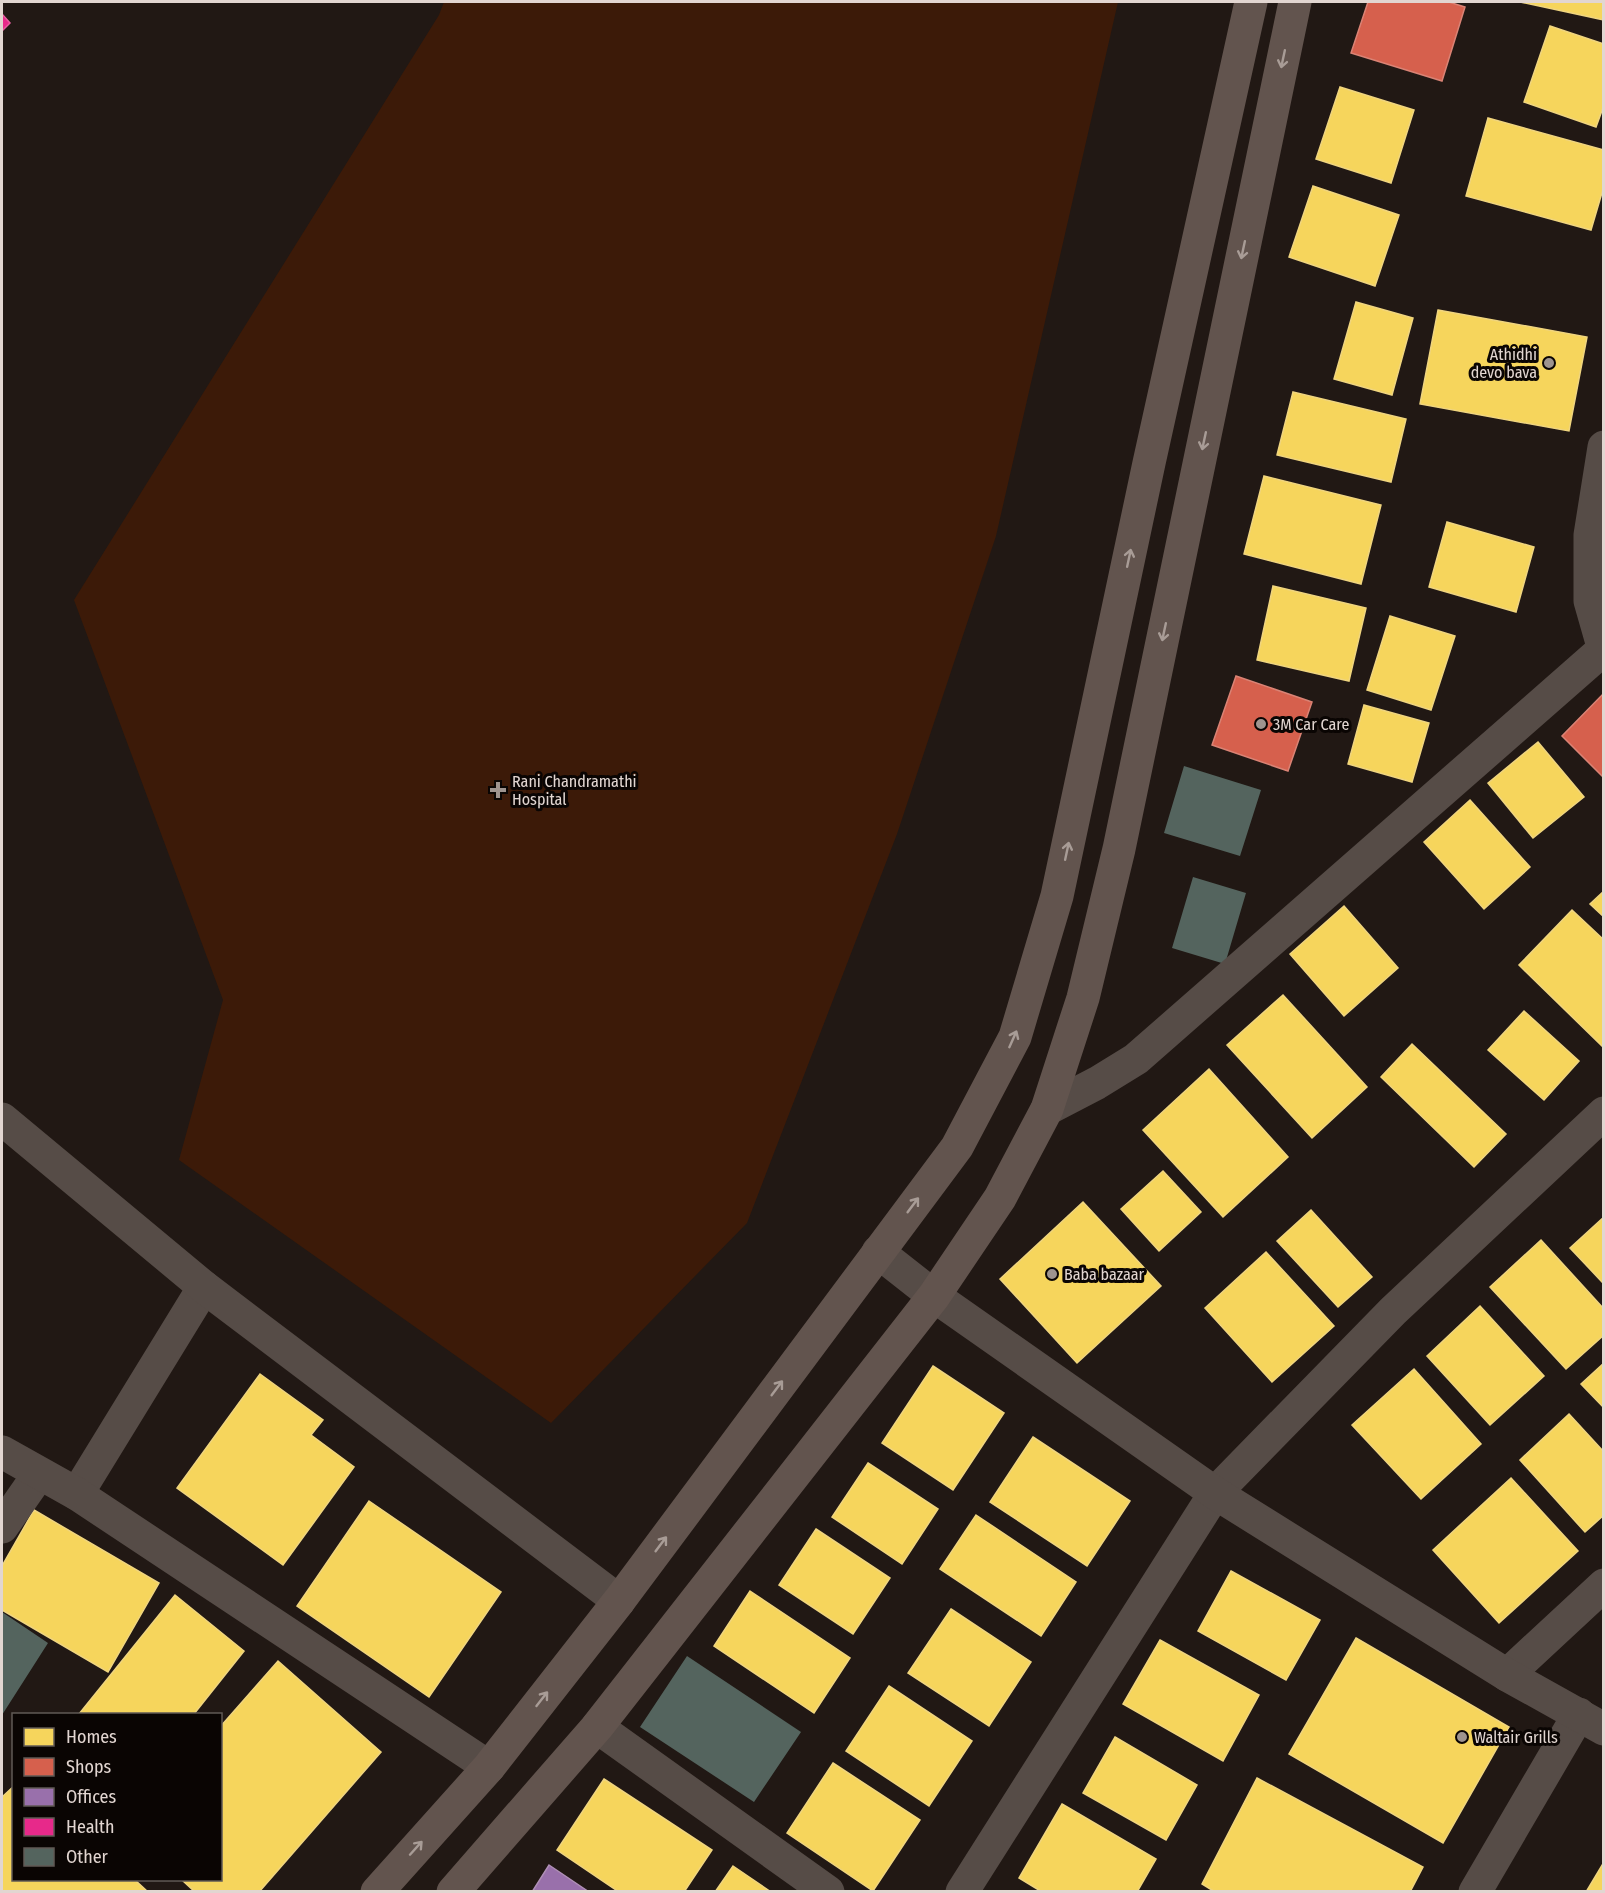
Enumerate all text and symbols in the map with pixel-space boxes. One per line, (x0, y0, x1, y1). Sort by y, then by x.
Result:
one-way arrow (1277, 48, 1288, 68)
one-way arrow (1237, 239, 1248, 259)
place label: Athidhi devo bava (1471, 345, 1537, 382)
marker: Athidhi devo bava (1542, 356, 1556, 370)
one-way arrow (1197, 431, 1209, 450)
one-way arrow (1124, 549, 1135, 568)
one-way arrow (1158, 621, 1169, 641)
place label: 3M Car Care (1273, 715, 1349, 734)
marker: 3M Car Care (1254, 717, 1268, 731)
place label: Rani Chandramathi Hospital (512, 772, 637, 809)
marker: Rani Chandramathi Hospital (489, 781, 507, 799)
one-way arrow (1062, 842, 1073, 862)
one-way arrow (1008, 1030, 1020, 1048)
one-way arrow (907, 1197, 919, 1213)
place label: Baba bazaar (1064, 1265, 1144, 1284)
marker: Baba bazaar (1045, 1267, 1059, 1281)
one-way arrow (771, 1380, 783, 1396)
one-way arrow (654, 1537, 667, 1553)
one-way arrow (535, 1691, 548, 1707)
legend (12, 1713, 222, 1881)
text: Homes (66, 1726, 117, 1748)
place label: Waltair Grills (1474, 1728, 1558, 1747)
marker: Waltair Grills (1455, 1730, 1469, 1744)
text: Shops (66, 1756, 111, 1778)
text: Offices (66, 1786, 116, 1808)
text: Health (66, 1816, 114, 1838)
one-way arrow (409, 1841, 423, 1856)
text: Other (66, 1846, 109, 1868)

